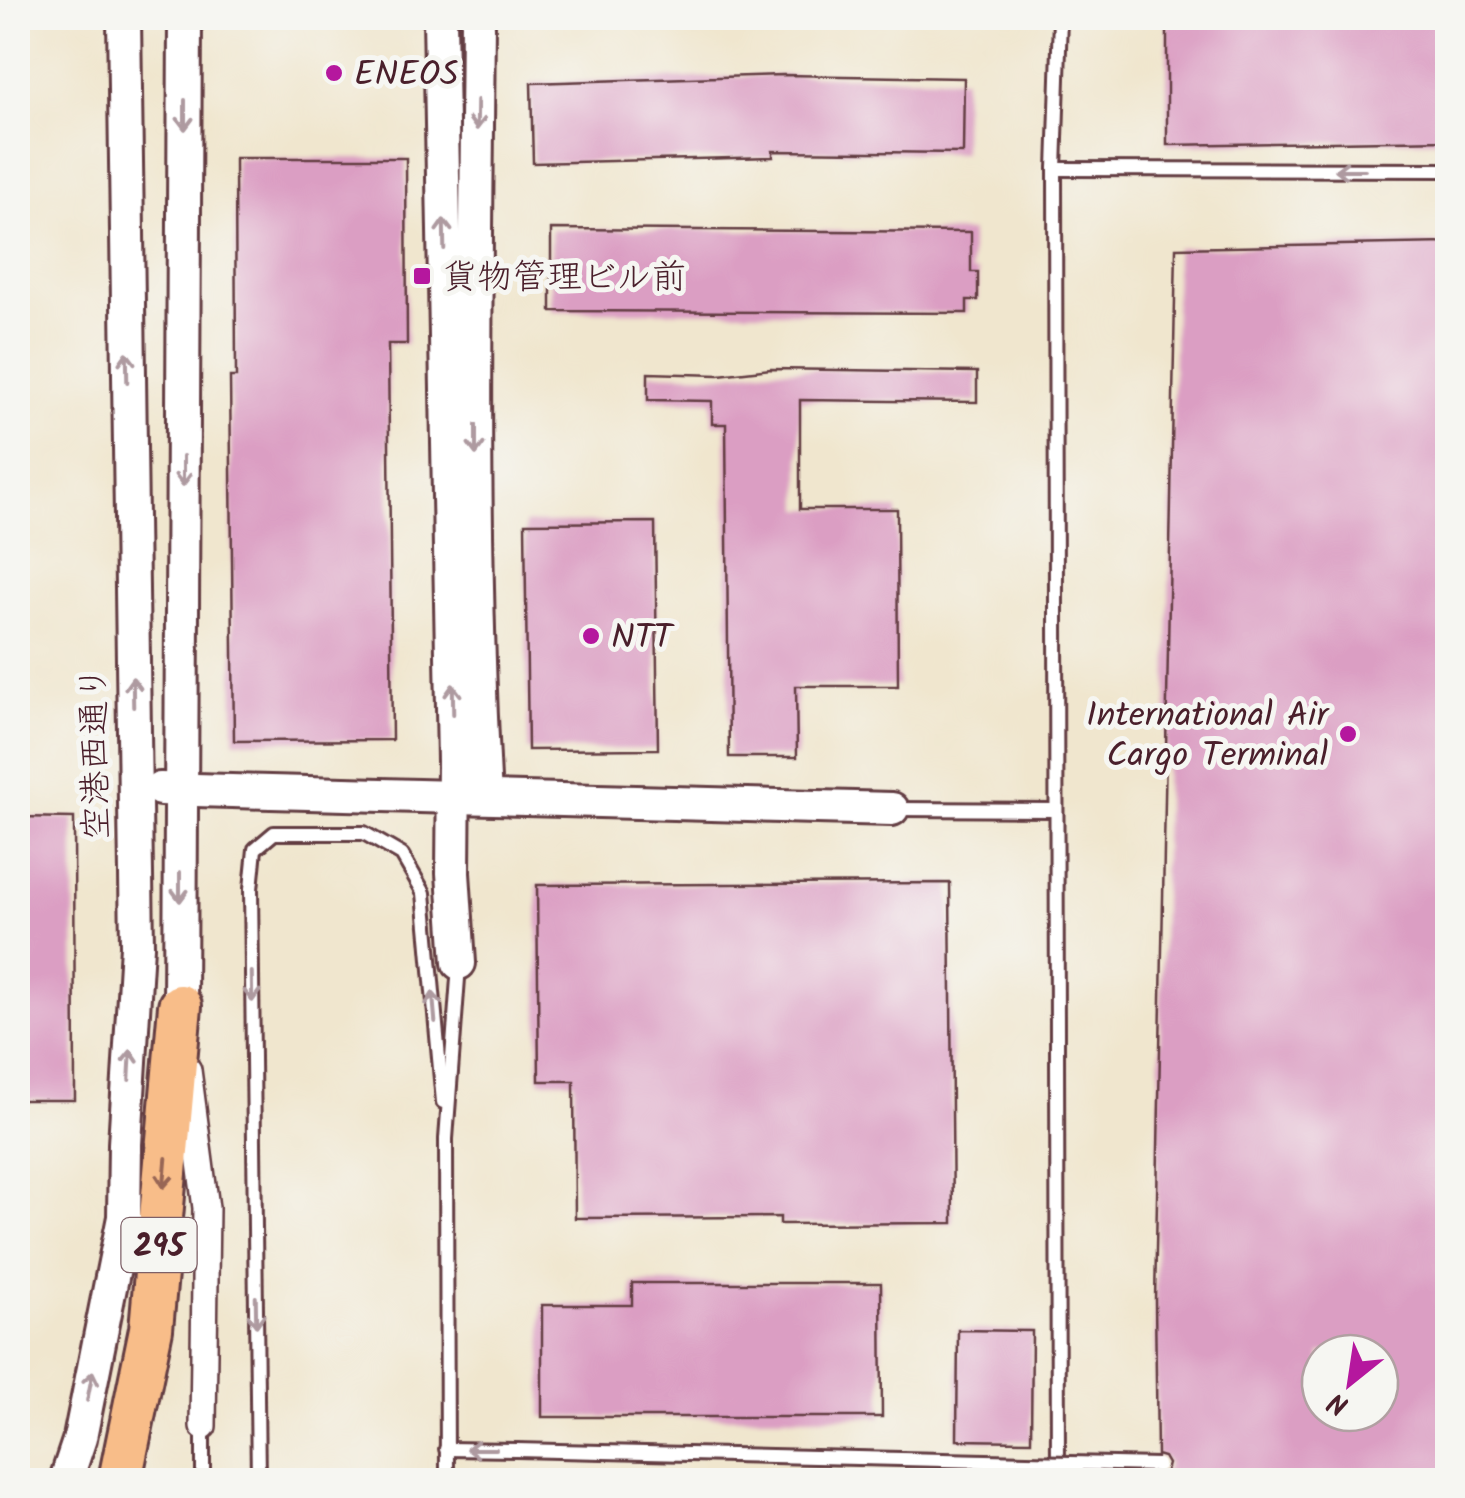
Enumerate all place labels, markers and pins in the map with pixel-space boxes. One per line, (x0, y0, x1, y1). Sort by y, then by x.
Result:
place label: ENEOS (354, 48, 459, 104)
marker: ENEOS (323, 62, 345, 84)
place label: 貨物管理ビル前 (442, 251, 686, 307)
marker: 貨物管理ビル前 (411, 265, 433, 287)
place label: NTT (611, 611, 675, 667)
marker: NTT (580, 625, 602, 647)
place label: International Air Cargo Terminal (1086, 689, 1330, 785)
marker: International Air Cargo Terminal (1337, 723, 1359, 745)

